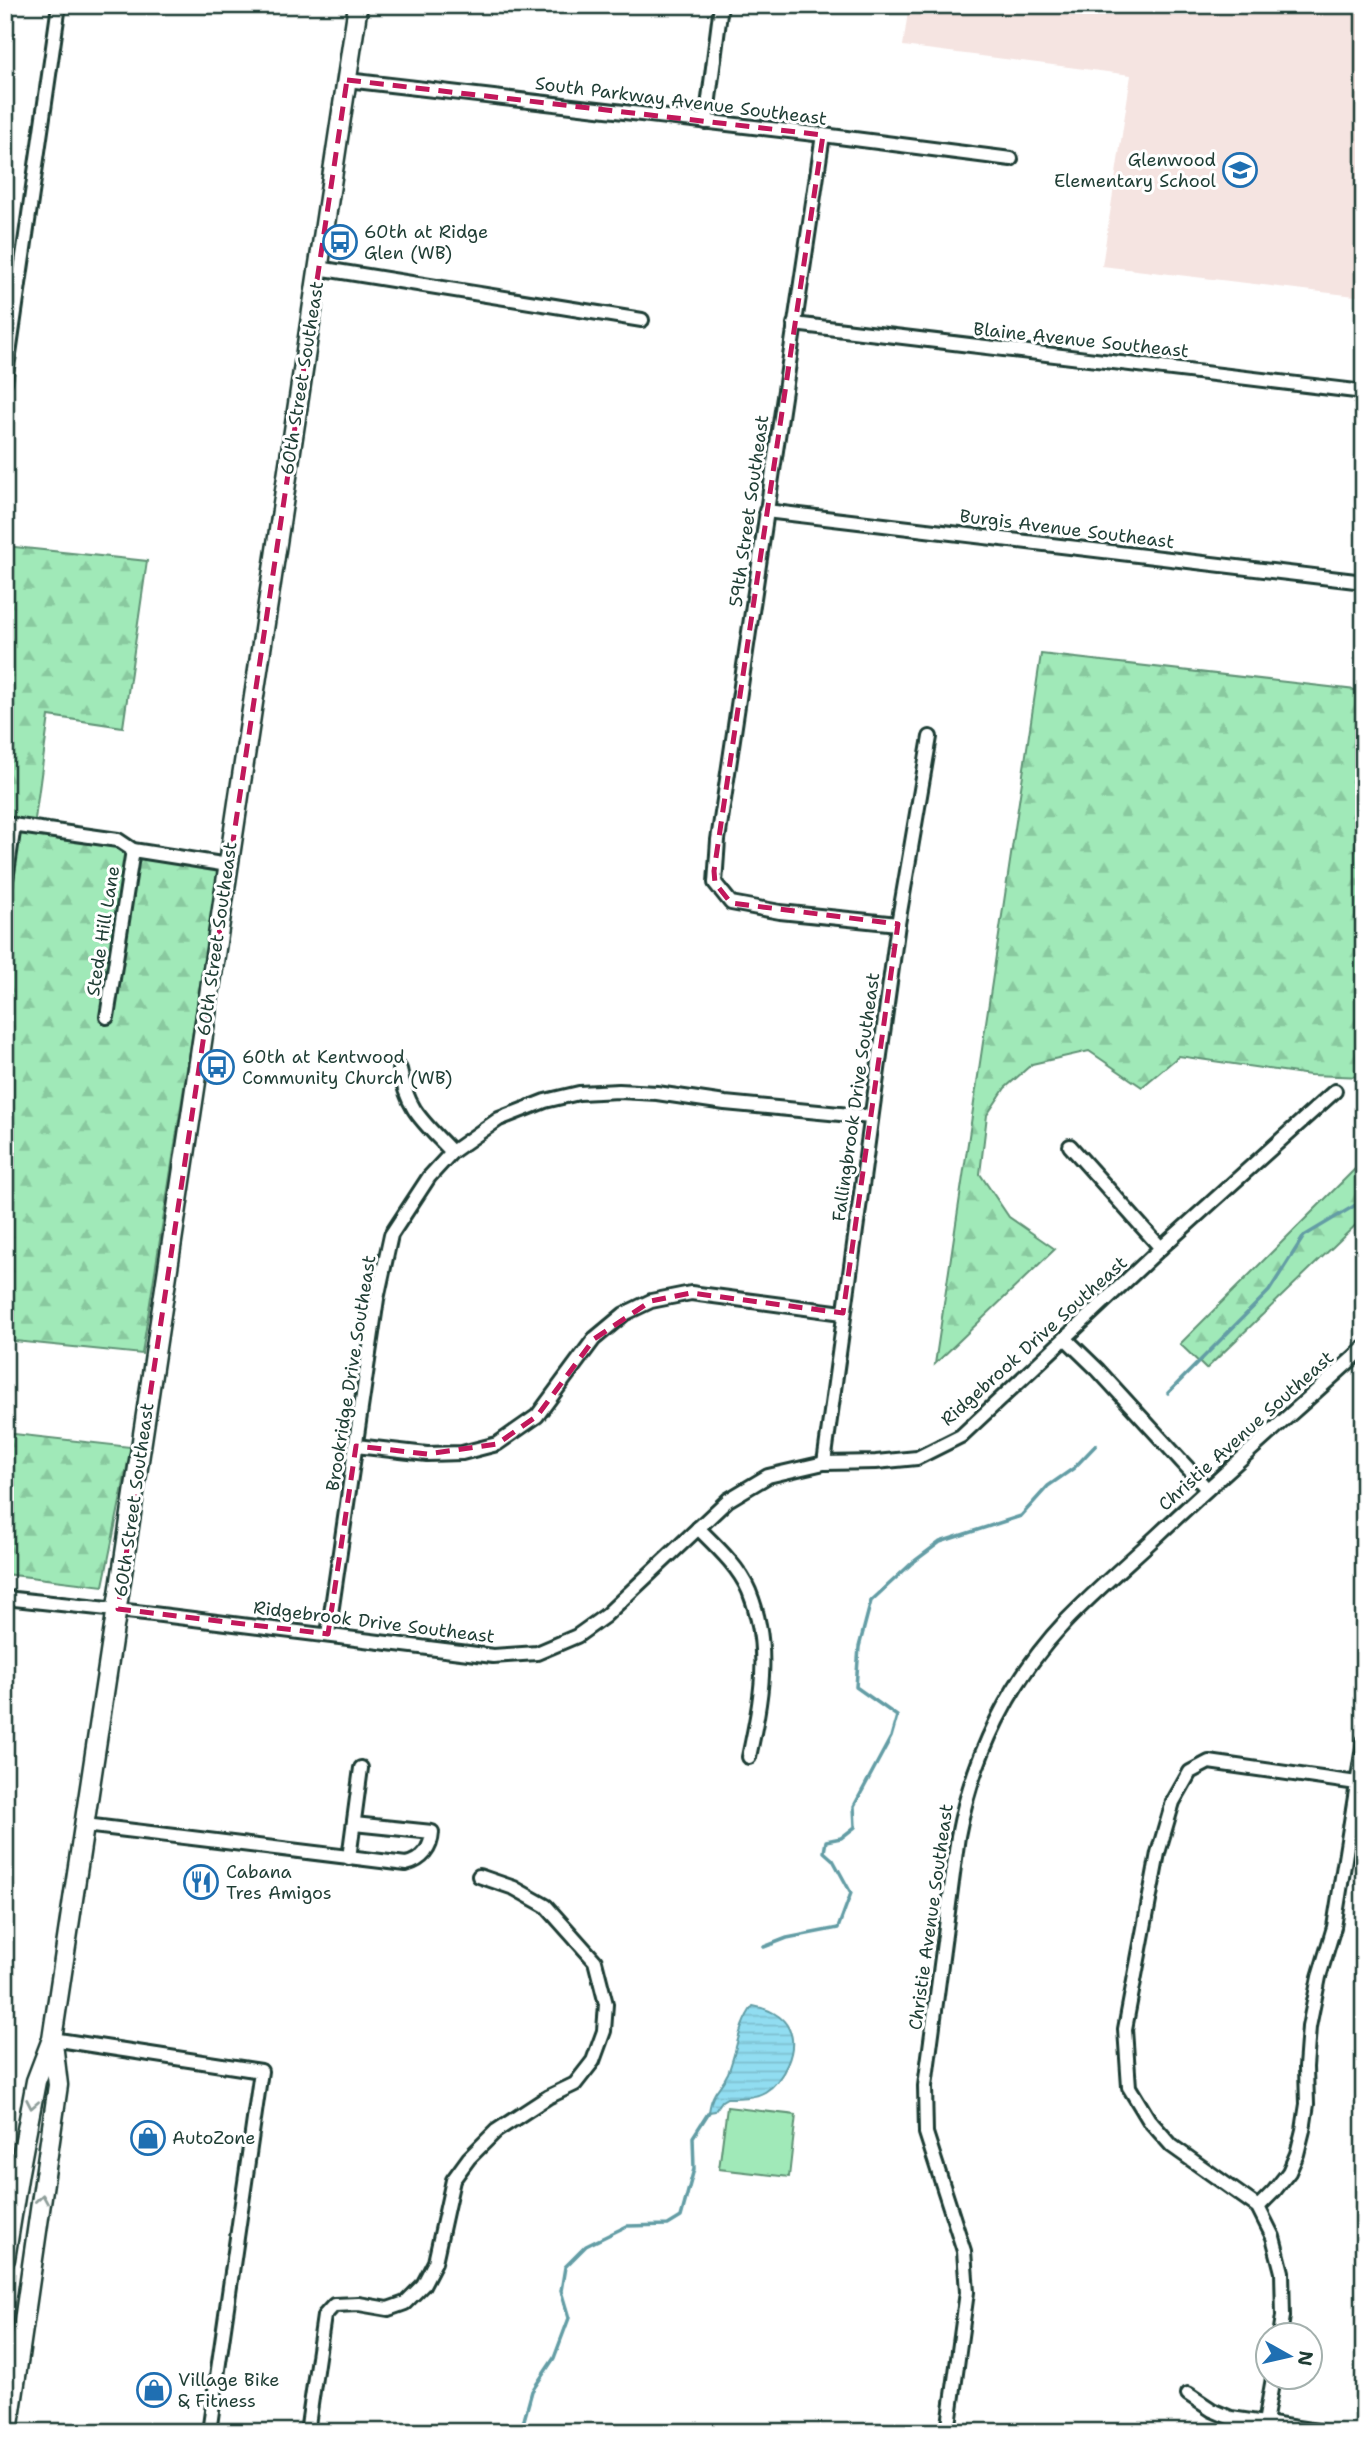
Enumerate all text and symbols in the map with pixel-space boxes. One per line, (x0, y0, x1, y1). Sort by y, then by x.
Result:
street label: South Parkway Avenue Southeast (534, 71, 828, 131)
place label: Glenwood Elementary School (1054, 148, 1217, 193)
school or university icon: Glenwood Elementary School (1221, 151, 1259, 189)
place label: 60th at Ridge Glen (WB) (364, 220, 488, 265)
bus stop icon: 60th at Ridge Glen (WB) (321, 223, 359, 261)
street label: 60th Street Southeast (275, 279, 329, 477)
street label: Blaine Avenue Southeast (972, 317, 1190, 363)
street label: 59th Street Southeast (724, 413, 774, 609)
street label: Burgis Avenue Southeast (958, 504, 1176, 554)
street label: 60th Street Southeast (191, 840, 243, 1038)
street label: Stede Hill Lane (81, 864, 125, 998)
street label: Fallingbrook Drive Southeast (827, 971, 885, 1223)
place label: 60th at Kentwood Community Church (WB) (242, 1045, 452, 1090)
bus stop icon: 60th at Kentwood Community Church (WB) (198, 1048, 236, 1086)
street label: Ridgebrook Drive Southeast (936, 1251, 1132, 1431)
street label: Brookridge Drive Southeast (320, 1253, 382, 1493)
street label: Christie Avenue Southeast (1153, 1346, 1339, 1516)
street label: 60th Street Southeast (108, 1401, 160, 1599)
street label: Ridgebrook Drive Southeast (252, 1595, 496, 1649)
street label: Christie Avenue Southeast (903, 1802, 959, 2032)
place label: Cabana Tres Amigos (226, 1860, 332, 1905)
restaurant icon: Cabana Tres Amigos (182, 1863, 220, 1901)
one-way arrow (25, 2098, 40, 2110)
shop icon: AutoZone (129, 2119, 167, 2157)
place label: AutoZone (172, 2126, 255, 2150)
one-way arrow (34, 2193, 49, 2205)
north arrow (1254, 2322, 1324, 2392)
text: N (1292, 2349, 1319, 2367)
place label: Village Bike & Fitness (178, 2368, 280, 2413)
shop icon: Village Bike & Fitness (135, 2371, 173, 2409)

